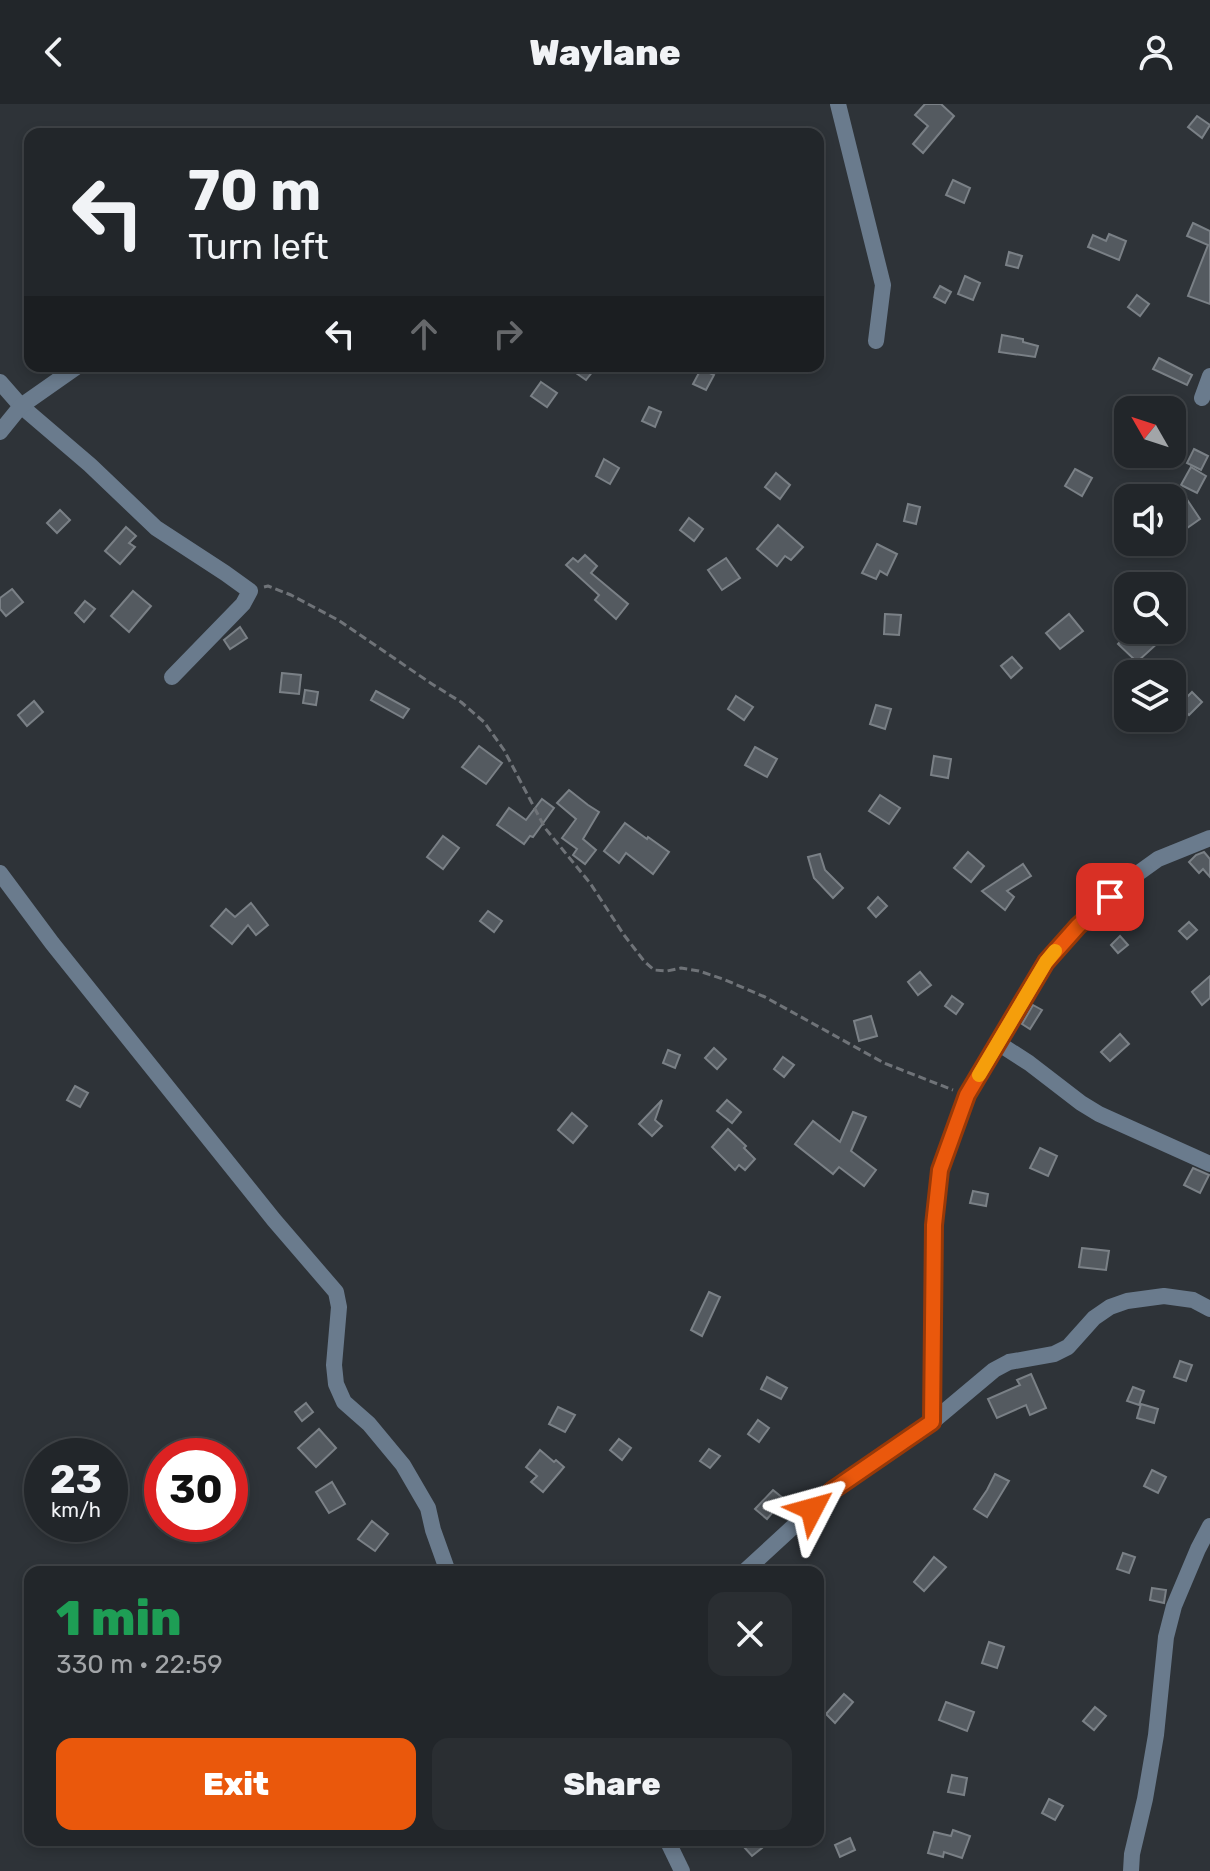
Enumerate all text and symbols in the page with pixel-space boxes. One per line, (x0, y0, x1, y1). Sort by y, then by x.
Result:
icon: back (32, 30, 76, 74)
icon: person (1134, 30, 1178, 74)
text: Waylane (529, 31, 681, 74)
text: 70 m (188, 158, 321, 224)
icon: left (56, 160, 160, 264)
text: Turn left (188, 225, 329, 268)
icon: left (318, 312, 362, 356)
icon: ahead (402, 312, 446, 356)
icon: right (486, 312, 530, 356)
north arrow (1114, 396, 1186, 468)
map controls (1114, 396, 1186, 732)
button: sound (1114, 484, 1186, 556)
button: search (1114, 572, 1186, 644)
button: layers (1114, 660, 1186, 732)
pin (1076, 863, 1144, 931)
icon: arrive (1088, 875, 1132, 919)
speed limit sign: 30 (144, 1438, 248, 1542)
text: 23 (50, 1456, 102, 1503)
position arrow (770, 1467, 854, 1551)
text: km/h (51, 1498, 101, 1522)
text: 1 min (56, 1590, 182, 1647)
button: close (708, 1592, 792, 1676)
text: 330 m · 22:59 (56, 1649, 223, 1680)
button: Exit (56, 1738, 416, 1830)
button: Share (432, 1738, 792, 1830)

